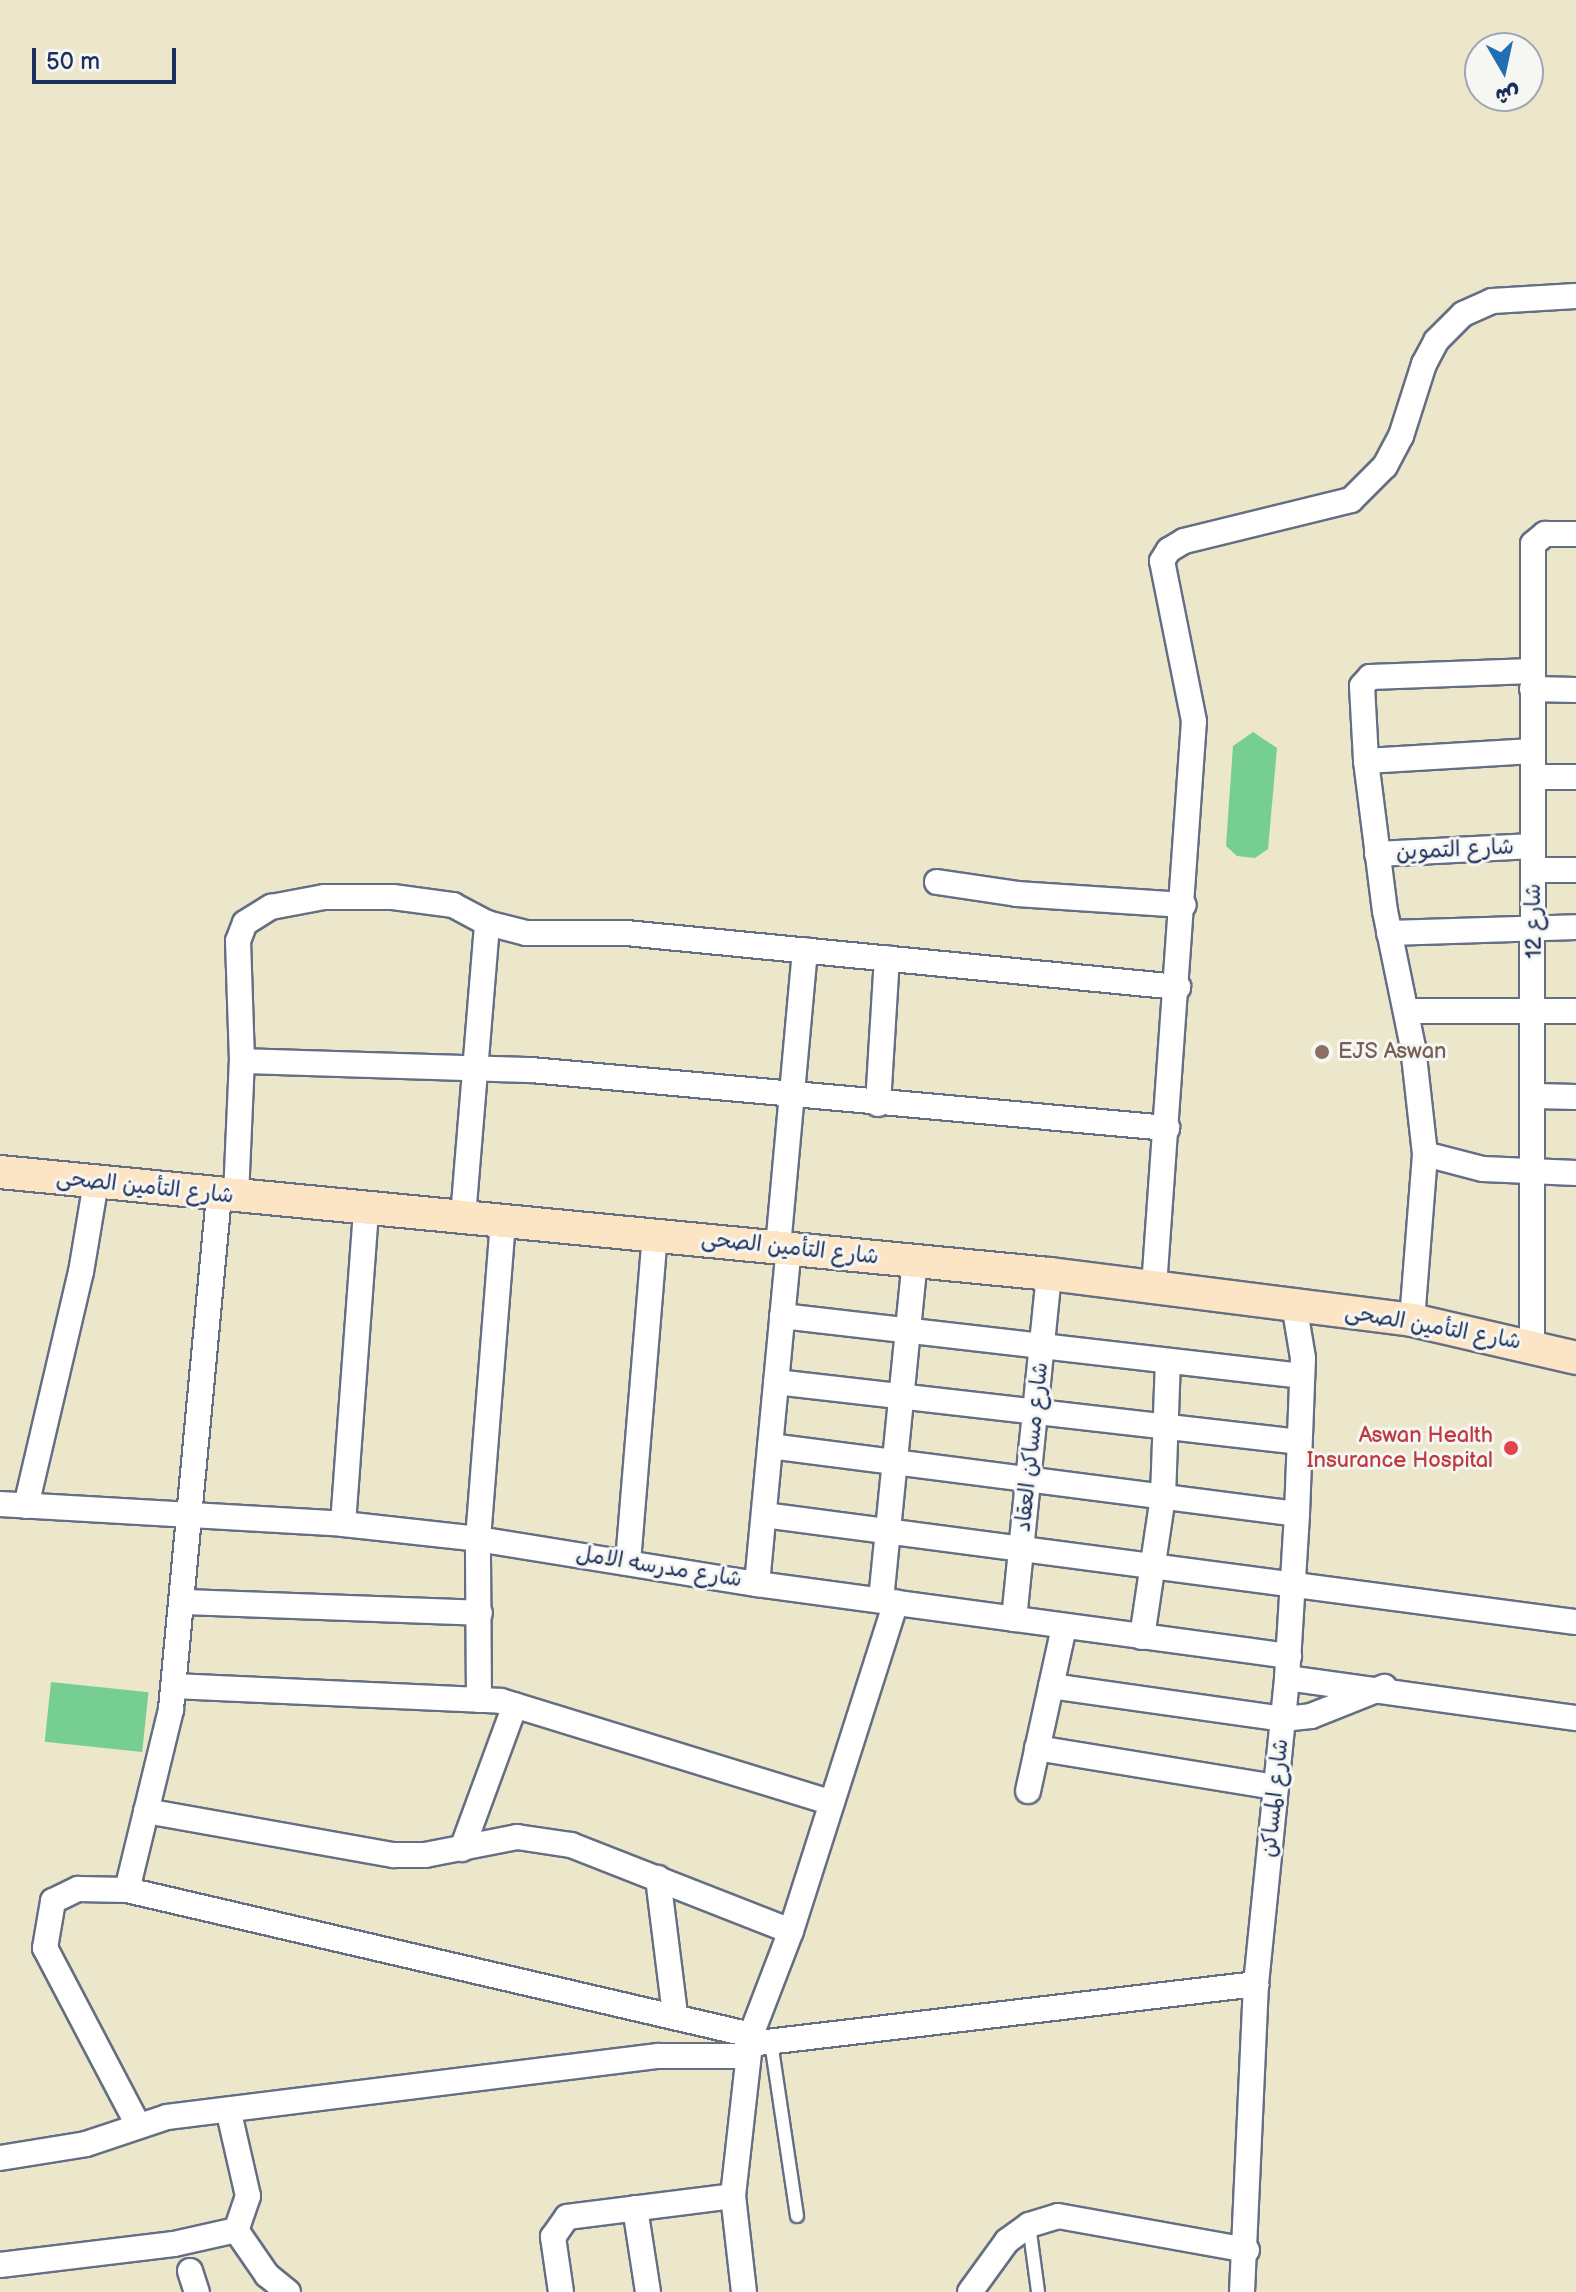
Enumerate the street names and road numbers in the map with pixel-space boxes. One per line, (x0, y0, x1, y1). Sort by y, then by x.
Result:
street label: شارع التموين (1395, 834, 1515, 866)
street label: شارع 12 (1520, 883, 1548, 959)
street label: شارع التأمين الصحى (55, 1165, 235, 1209)
street label: شارع التأمين الصحى (700, 1226, 880, 1270)
street label: شارع التأمين الصحى (1343, 1299, 1523, 1355)
street label: شارع مساكن العقاد (1010, 1361, 1054, 1533)
street label: شارع مدرسه الامل (574, 1541, 744, 1593)
street label: شارع المساكن (1256, 1737, 1294, 1859)

